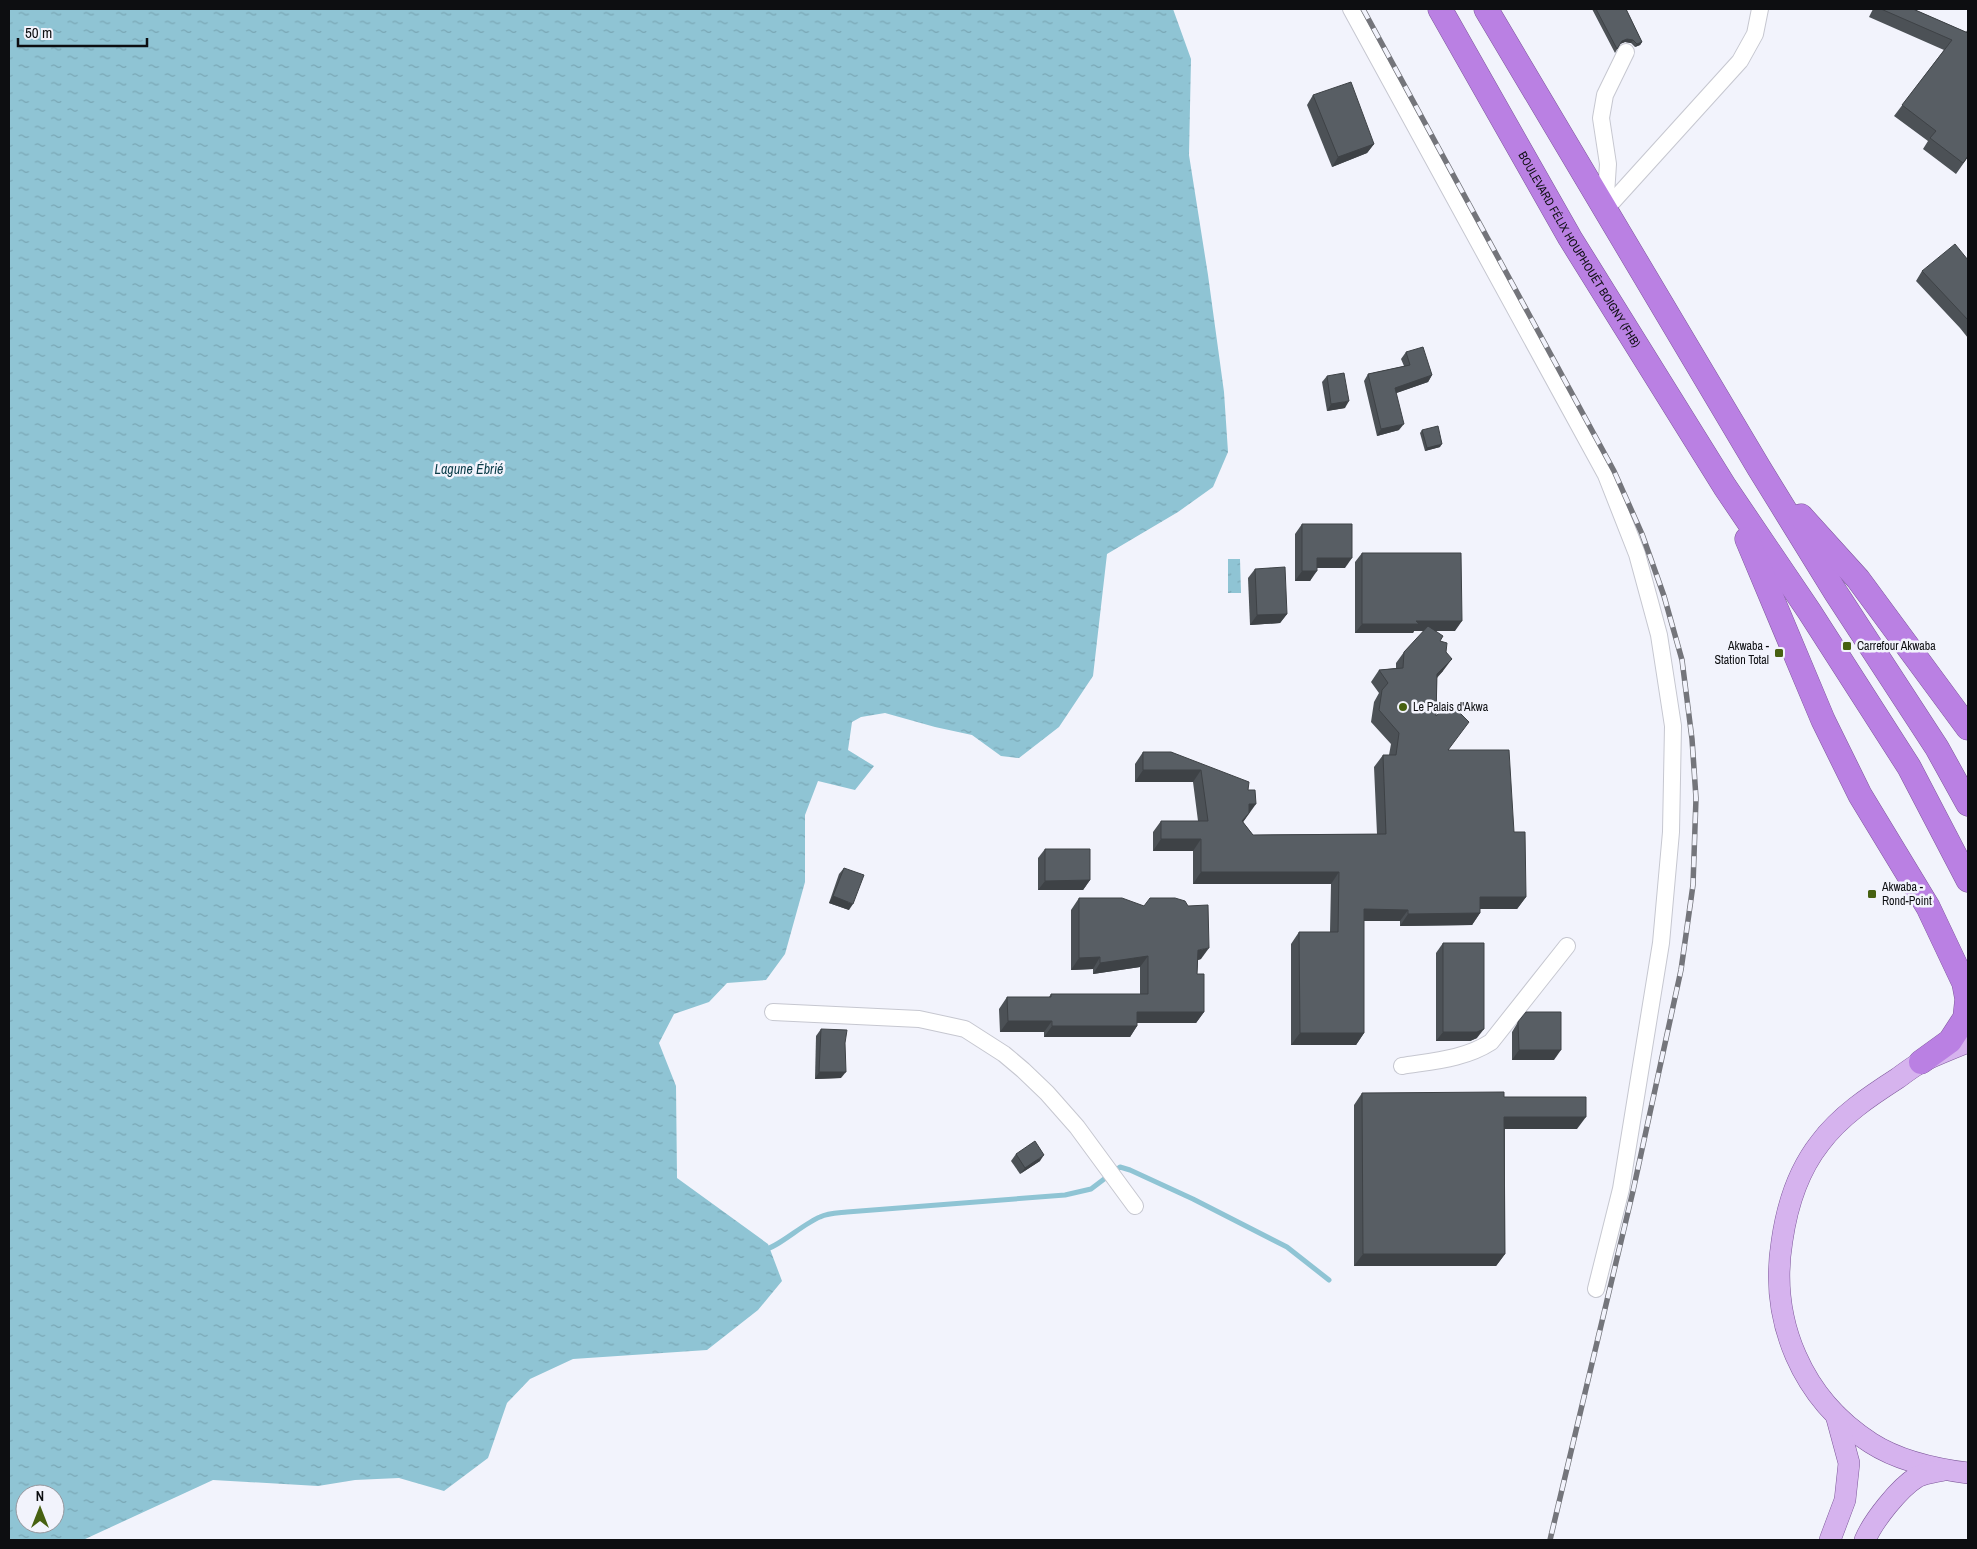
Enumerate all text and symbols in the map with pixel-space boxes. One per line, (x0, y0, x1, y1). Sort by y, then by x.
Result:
scale bar (18, 15, 146, 47)
text: 50 m (25, 22, 52, 43)
street label: BOULEVARD FÉLIX HOUPHOUËT BOIGNY (FHB) (1515, 149, 1644, 350)
water label: Lagune Ébrié (435, 460, 503, 478)
place label: Akwaba - Station Total (1714, 638, 1770, 668)
place label: Carrefour Akwaba (1857, 638, 1936, 654)
marker: Carrefour Akwaba (1841, 640, 1853, 652)
marker: Akwaba - Station Total (1773, 647, 1785, 659)
place label: Le Palais d'Akwa (1413, 699, 1489, 715)
marker: Le Palais d'Akwa (1397, 701, 1409, 713)
place label: Akwaba - Rond-Point (1881, 879, 1932, 909)
marker: Akwaba - Rond-Point (1866, 888, 1878, 900)
north arrow (15, 1484, 65, 1534)
text: N (36, 1487, 44, 1505)

